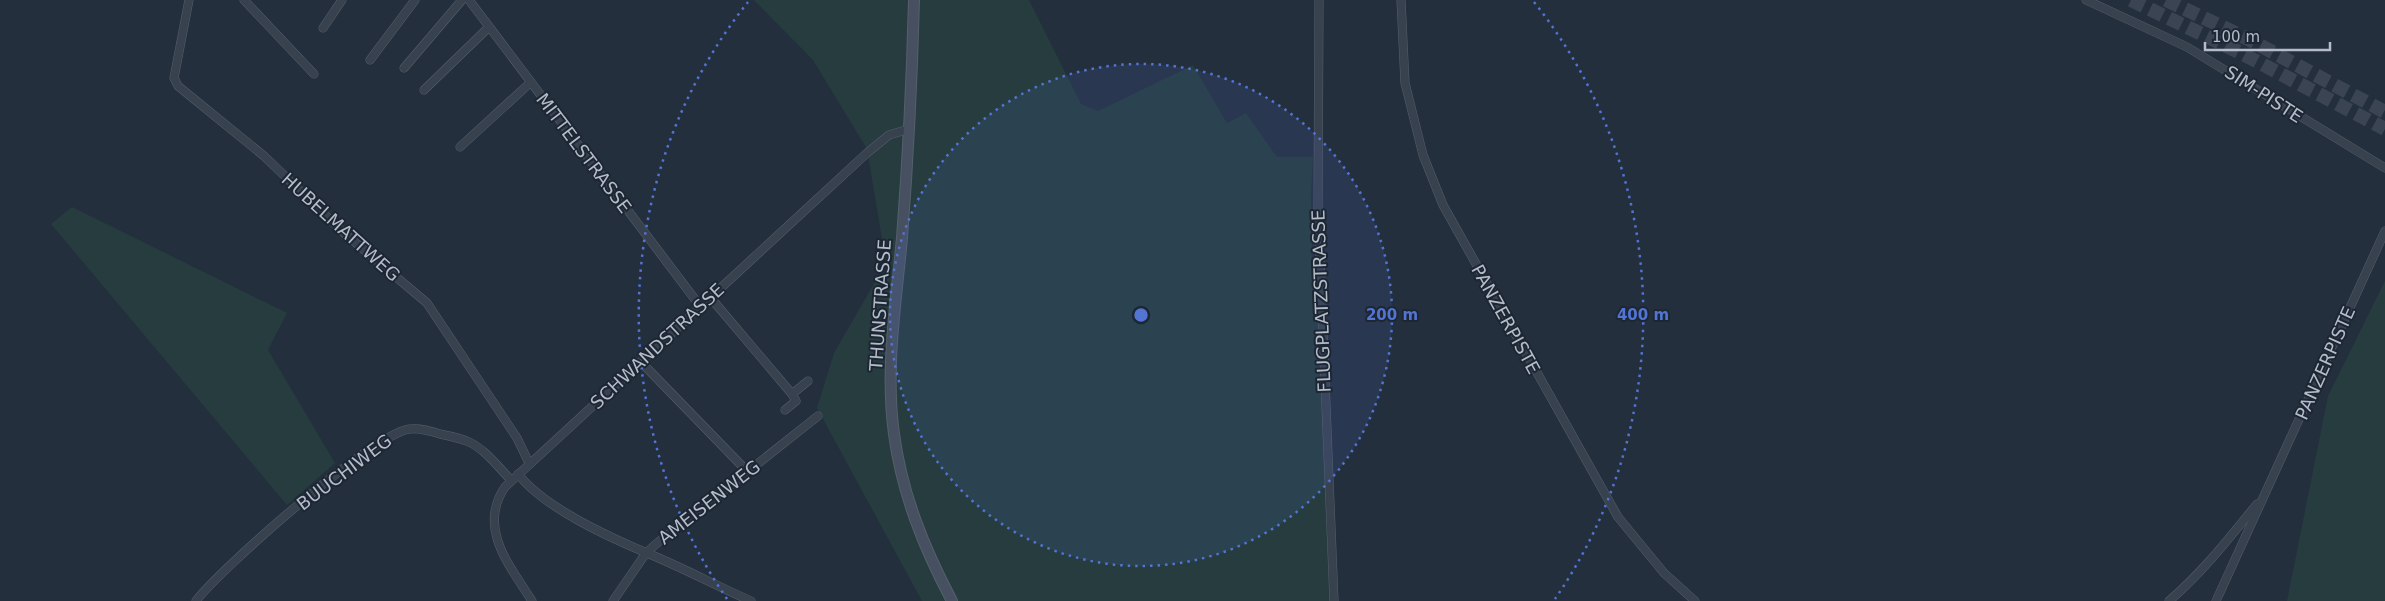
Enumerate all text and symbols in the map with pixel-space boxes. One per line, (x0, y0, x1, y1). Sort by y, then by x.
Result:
scale bar (2205, 20, 2330, 52)
text: 100 m (2212, 28, 2260, 46)
street label: SIM-PISTE (2221, 61, 2307, 127)
street label: MITTELSTRASSE (532, 89, 636, 217)
street label: HUBELMATTWEG (278, 168, 404, 286)
street label: FLUGPLATZSTRASSE (1307, 209, 1335, 393)
street label: THUNSTRASSE (865, 238, 895, 373)
street label: PANZERPISTE (1467, 261, 1545, 377)
street label: SCHWANDSTRASSE (586, 279, 728, 413)
street label: PANZERPISTE (2291, 303, 2359, 423)
centre of rings (1132, 306, 1150, 324)
text: 200 m (1366, 306, 1418, 324)
text: 400 m (1617, 306, 1669, 324)
street label: BUUCHIWEG (292, 430, 396, 514)
street label: AMEISENWEG (654, 456, 764, 548)

